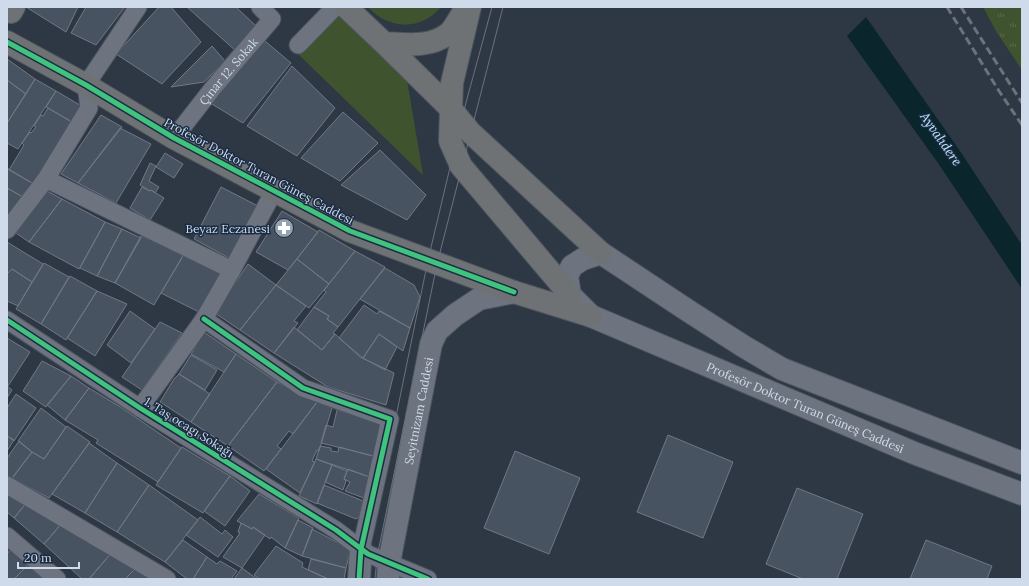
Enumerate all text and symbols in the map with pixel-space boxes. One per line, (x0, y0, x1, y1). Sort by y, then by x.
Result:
street label: Çınar 12. Sokak (195, 34, 261, 108)
water label: Ayvalıdere (916, 108, 966, 169)
street label: Profesör Doktor Turan Güneş Caddesi (162, 114, 356, 228)
pharmacy icon: Beyaz Eczanesi (273, 217, 295, 239)
place label: Beyaz Eczanesi (185, 221, 270, 236)
street label: Seyitnizam Caddesi (401, 356, 436, 466)
street label: Profesör Doktor Turan Güneş Caddesi (705, 359, 907, 456)
street label: 1. Taş ocagı Sokağı (142, 393, 236, 461)
scale bar (18, 544, 79, 570)
text: 20 m (24, 550, 52, 565)

